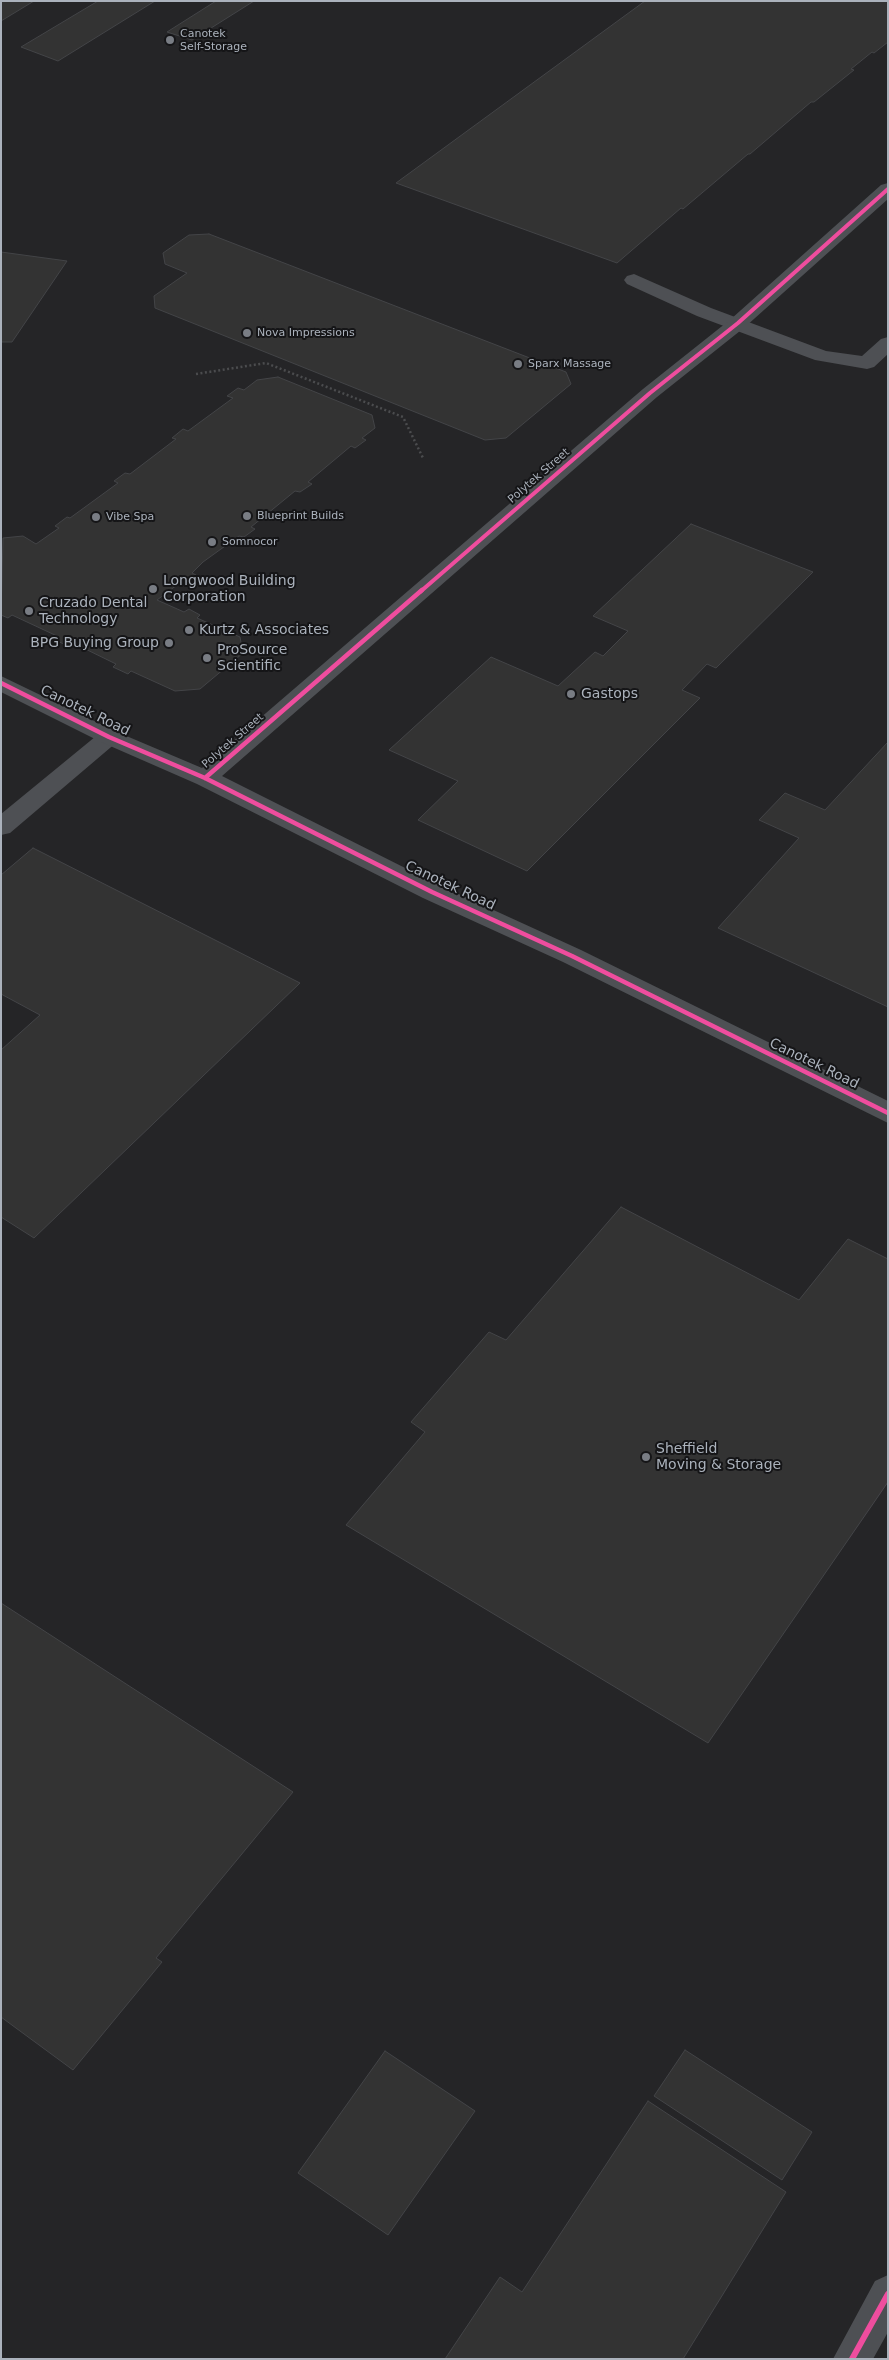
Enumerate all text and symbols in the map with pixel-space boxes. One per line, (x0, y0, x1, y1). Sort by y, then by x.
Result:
place label: Canotek Self-Storage (180, 27, 247, 53)
marker: Canotek Self-Storage (164, 34, 176, 46)
place label: Nova Impressions (257, 326, 355, 340)
marker: Nova Impressions (241, 327, 253, 339)
place label: Sparx Massage (528, 357, 611, 371)
marker: Sparx Massage (512, 358, 524, 370)
street label: Polytek Street (506, 446, 572, 506)
place label: Blueprint Builds (257, 509, 344, 523)
place label: Vibe Spa (106, 510, 154, 524)
marker: Blueprint Builds (241, 510, 253, 522)
marker: Vibe Spa (90, 511, 102, 523)
place label: Somnocor (222, 535, 277, 549)
marker: Somnocor (206, 536, 218, 548)
place label: Longwood Building Corporation (163, 573, 296, 606)
marker: Longwood Building Corporation (147, 583, 159, 595)
place label: Cruzado Dental Technology (39, 595, 147, 628)
marker: Cruzado Dental Technology (23, 605, 35, 617)
place label: Kurtz & Associates (199, 622, 329, 638)
marker: Kurtz & Associates (183, 624, 195, 636)
place label: BPG Buying Group (30, 635, 159, 651)
marker: BPG Buying Group (163, 637, 175, 649)
place label: ProSource Scientific (217, 642, 287, 674)
marker: ProSource Scientific (201, 652, 213, 664)
street label: Canotek Road (37, 682, 133, 740)
place label: Gastops (581, 686, 638, 702)
marker: Gastops (565, 688, 577, 700)
street label: Polytek Street (200, 711, 266, 771)
street label: Canotek Road (402, 858, 498, 914)
street label: Canotek Road (766, 1035, 862, 1093)
place label: Sheffield Moving & Storage (656, 1441, 781, 1474)
marker: Sheffield Moving & Storage (640, 1451, 652, 1463)

